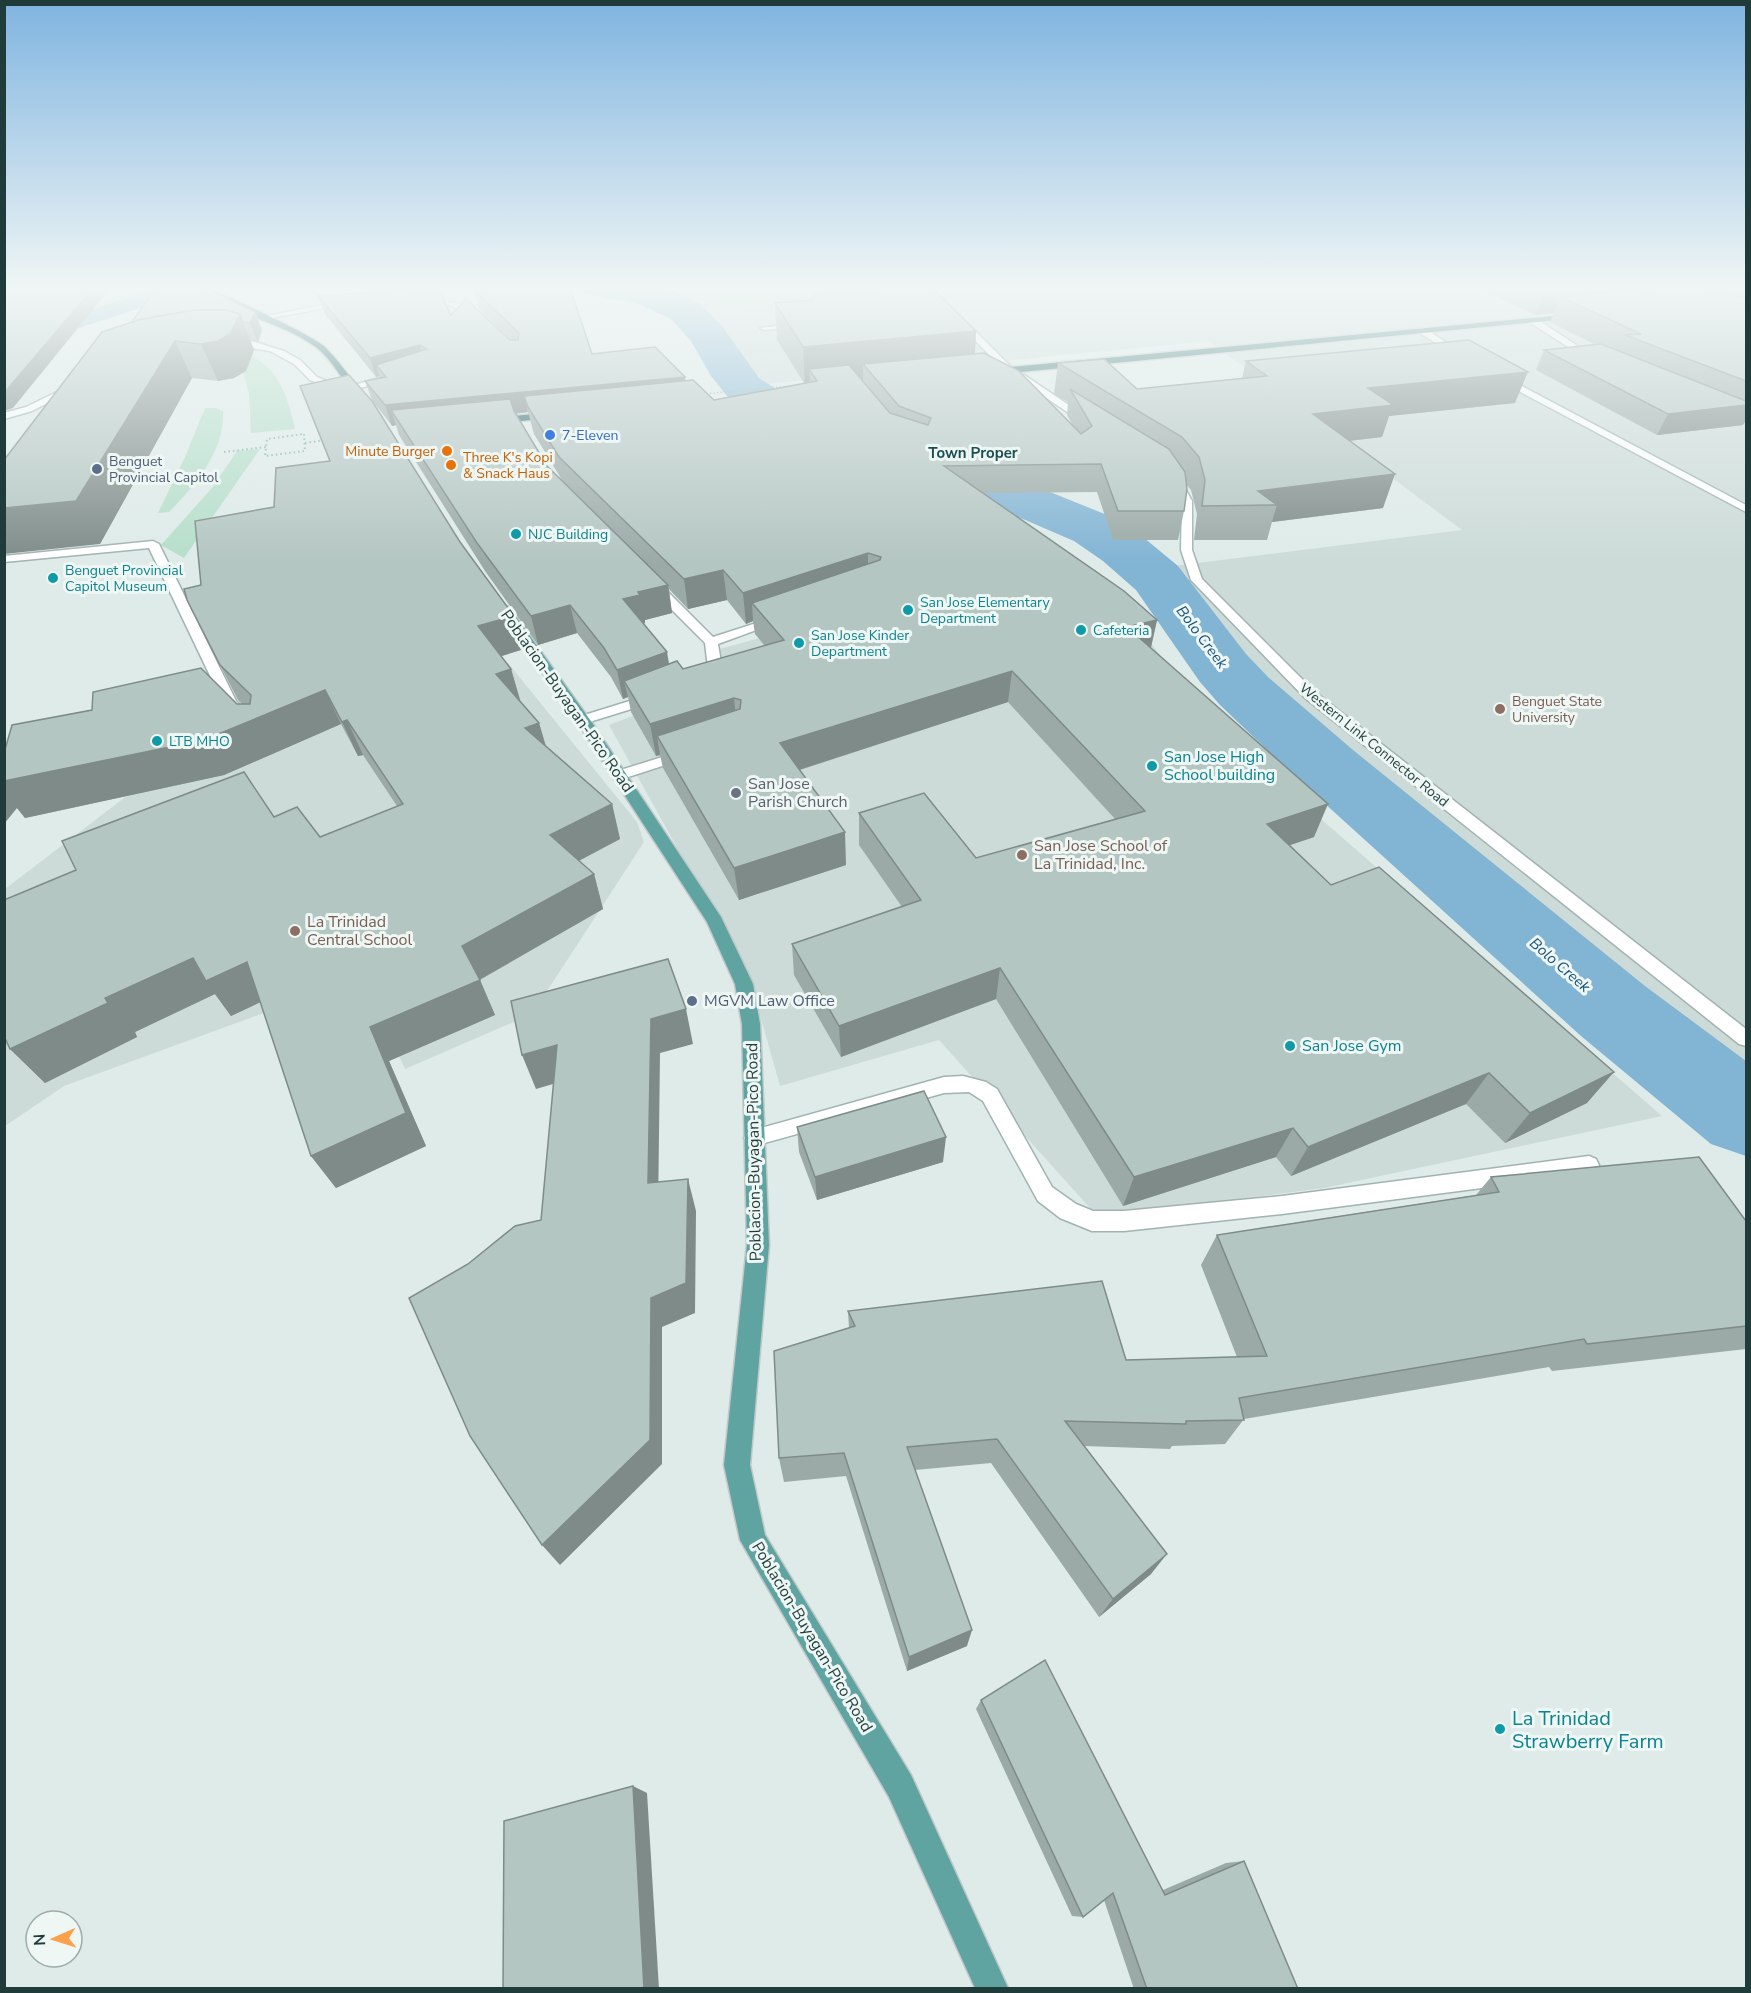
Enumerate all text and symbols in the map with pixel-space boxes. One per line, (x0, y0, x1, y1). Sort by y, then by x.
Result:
place label: 7-Eleven (562, 426, 618, 445)
marker: 7-Eleven (543, 428, 557, 442)
place label: Minute Burger (345, 442, 435, 461)
district label: Town Proper (928, 443, 1018, 463)
marker: Minute Burger (440, 444, 454, 458)
place label: Three K's Kopi & Snack Haus (463, 448, 553, 483)
place label: Benguet Provincial Capitol (109, 452, 219, 487)
marker: Three K's Kopi & Snack Haus (444, 458, 458, 472)
marker: Benguet Provincial Capitol (90, 462, 104, 476)
place label: NJC Building (528, 525, 608, 544)
marker: NJC Building (509, 527, 523, 541)
place label: Benguet Provincial Capitol Museum (65, 561, 184, 596)
marker: Benguet Provincial Capitol Museum (46, 571, 60, 585)
place label: San Jose Elementary Department (920, 593, 1050, 628)
water label: Bolo Creek (1172, 601, 1233, 673)
marker: San Jose Elementary Department (901, 603, 915, 617)
street label: Poblacion-Buyagan-Pico Road (495, 605, 639, 797)
place label: Cafeteria (1093, 621, 1149, 640)
marker: Cafeteria (1074, 623, 1088, 637)
place label: San Jose Kinder Department (811, 626, 909, 661)
marker: San Jose Kinder Department (792, 636, 806, 650)
street label: Western Link Connector Road (1295, 679, 1453, 811)
place label: Benguet State University (1512, 692, 1602, 727)
marker: Benguet State University (1493, 702, 1507, 716)
place label: LTB MHO (169, 732, 230, 751)
marker: LTB MHO (150, 734, 164, 748)
place label: San Jose High School building (1164, 746, 1275, 786)
marker: San Jose High School building (1145, 759, 1159, 773)
place label: San Jose Parish Church (748, 773, 848, 813)
marker: San Jose Parish Church (729, 786, 743, 800)
place label: San Jose School of La Trinidad, Inc. (1034, 835, 1168, 875)
marker: San Jose School of La Trinidad, Inc. (1015, 848, 1029, 862)
place label: La Trinidad Central School (307, 911, 413, 951)
marker: La Trinidad Central School (288, 924, 302, 938)
water label: Bolo Creek (1526, 933, 1595, 997)
place label: MGVM Law Office (704, 990, 835, 1012)
marker: MGVM Law Office (685, 994, 699, 1008)
place label: San Jose Gym (1302, 1035, 1401, 1057)
marker: San Jose Gym (1283, 1039, 1297, 1053)
street label: Poblacion-Buyagan-Pico Road (741, 1043, 767, 1261)
street label: Poblacion-Buyagan-Pico Road (746, 1538, 878, 1736)
place label: La Trinidad Strawberry Farm (1512, 1705, 1664, 1755)
marker: La Trinidad Strawberry Farm (1493, 1722, 1507, 1736)
north arrow (24, 1909, 84, 1969)
text: N (29, 1933, 51, 1946)

